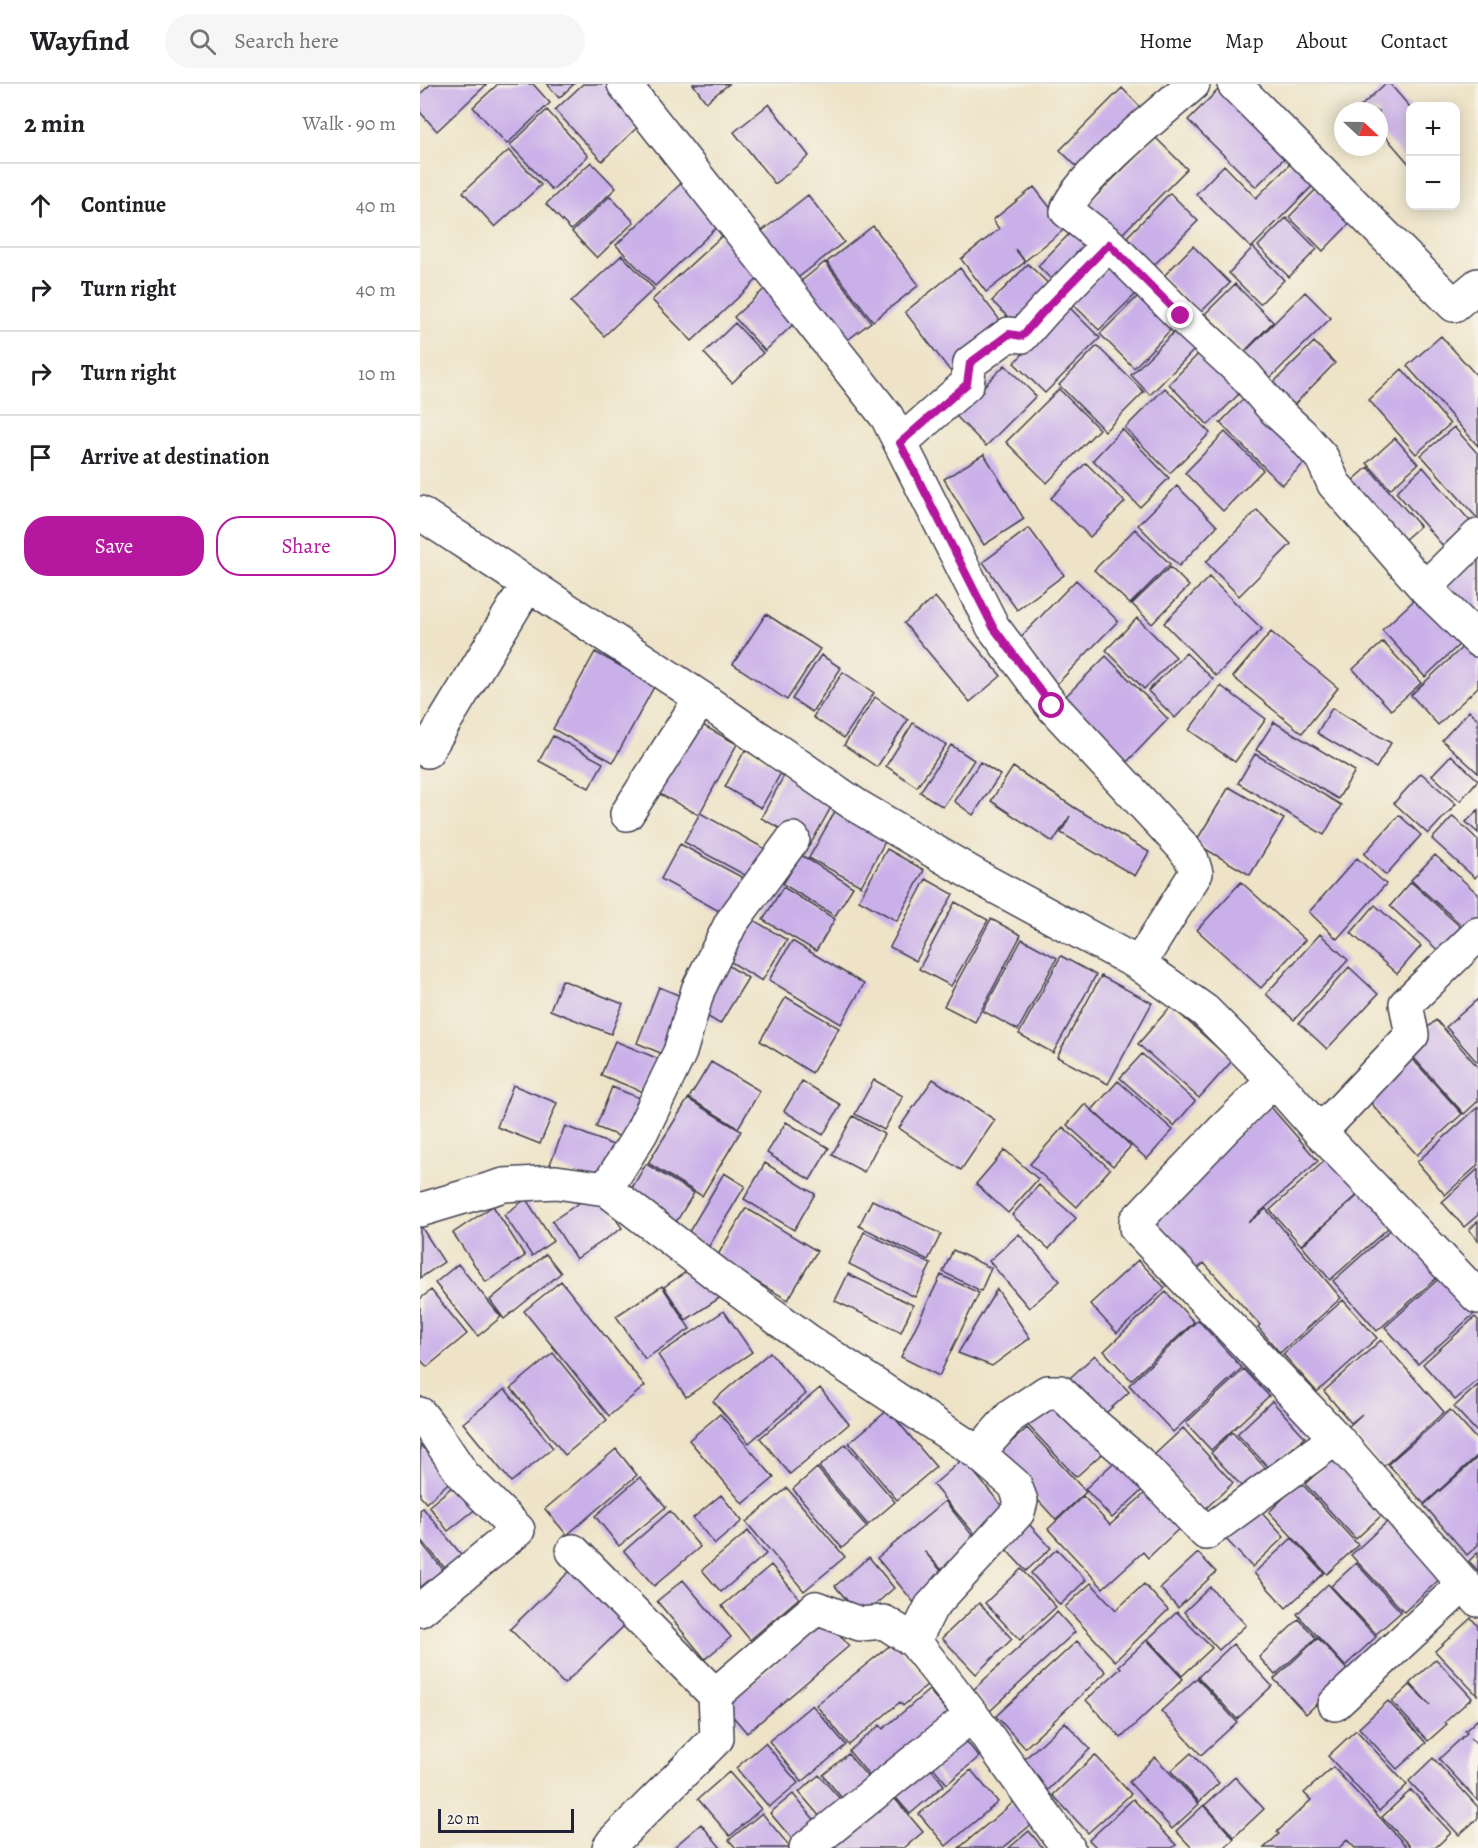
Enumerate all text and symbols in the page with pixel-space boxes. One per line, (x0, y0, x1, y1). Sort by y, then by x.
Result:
search box (165, 14, 585, 68)
text: Wayfind (30, 22, 129, 60)
icon: search (186, 25, 219, 58)
text: Search here (234, 26, 339, 56)
text: Home (1139, 27, 1192, 55)
text: Map (1225, 27, 1263, 55)
text: About (1296, 27, 1348, 55)
text: Contact (1381, 27, 1448, 55)
north arrow (1334, 102, 1388, 156)
map controls (1406, 102, 1460, 210)
button: + (1406, 102, 1460, 156)
text: 2 min (24, 106, 85, 141)
text: Walk · 90 m (303, 110, 396, 137)
button: − (1406, 156, 1460, 210)
icon: ahead (24, 189, 57, 222)
text: Continue (81, 190, 166, 220)
text: 40 m (356, 192, 396, 219)
icon: right (24, 273, 57, 306)
text: Turn right (81, 274, 177, 304)
text: 40 m (356, 276, 396, 303)
route end (1167, 302, 1193, 328)
icon: right (24, 357, 57, 390)
text: Turn right (81, 358, 177, 388)
text: 10 m (358, 360, 396, 387)
icon: arrive (24, 441, 57, 474)
text: Arrive at destination (81, 442, 270, 472)
button: Save (24, 516, 204, 576)
button: Share (216, 516, 396, 576)
route start (1038, 692, 1064, 718)
scale bar (438, 1806, 574, 1834)
text: 20 m (447, 1808, 480, 1830)

